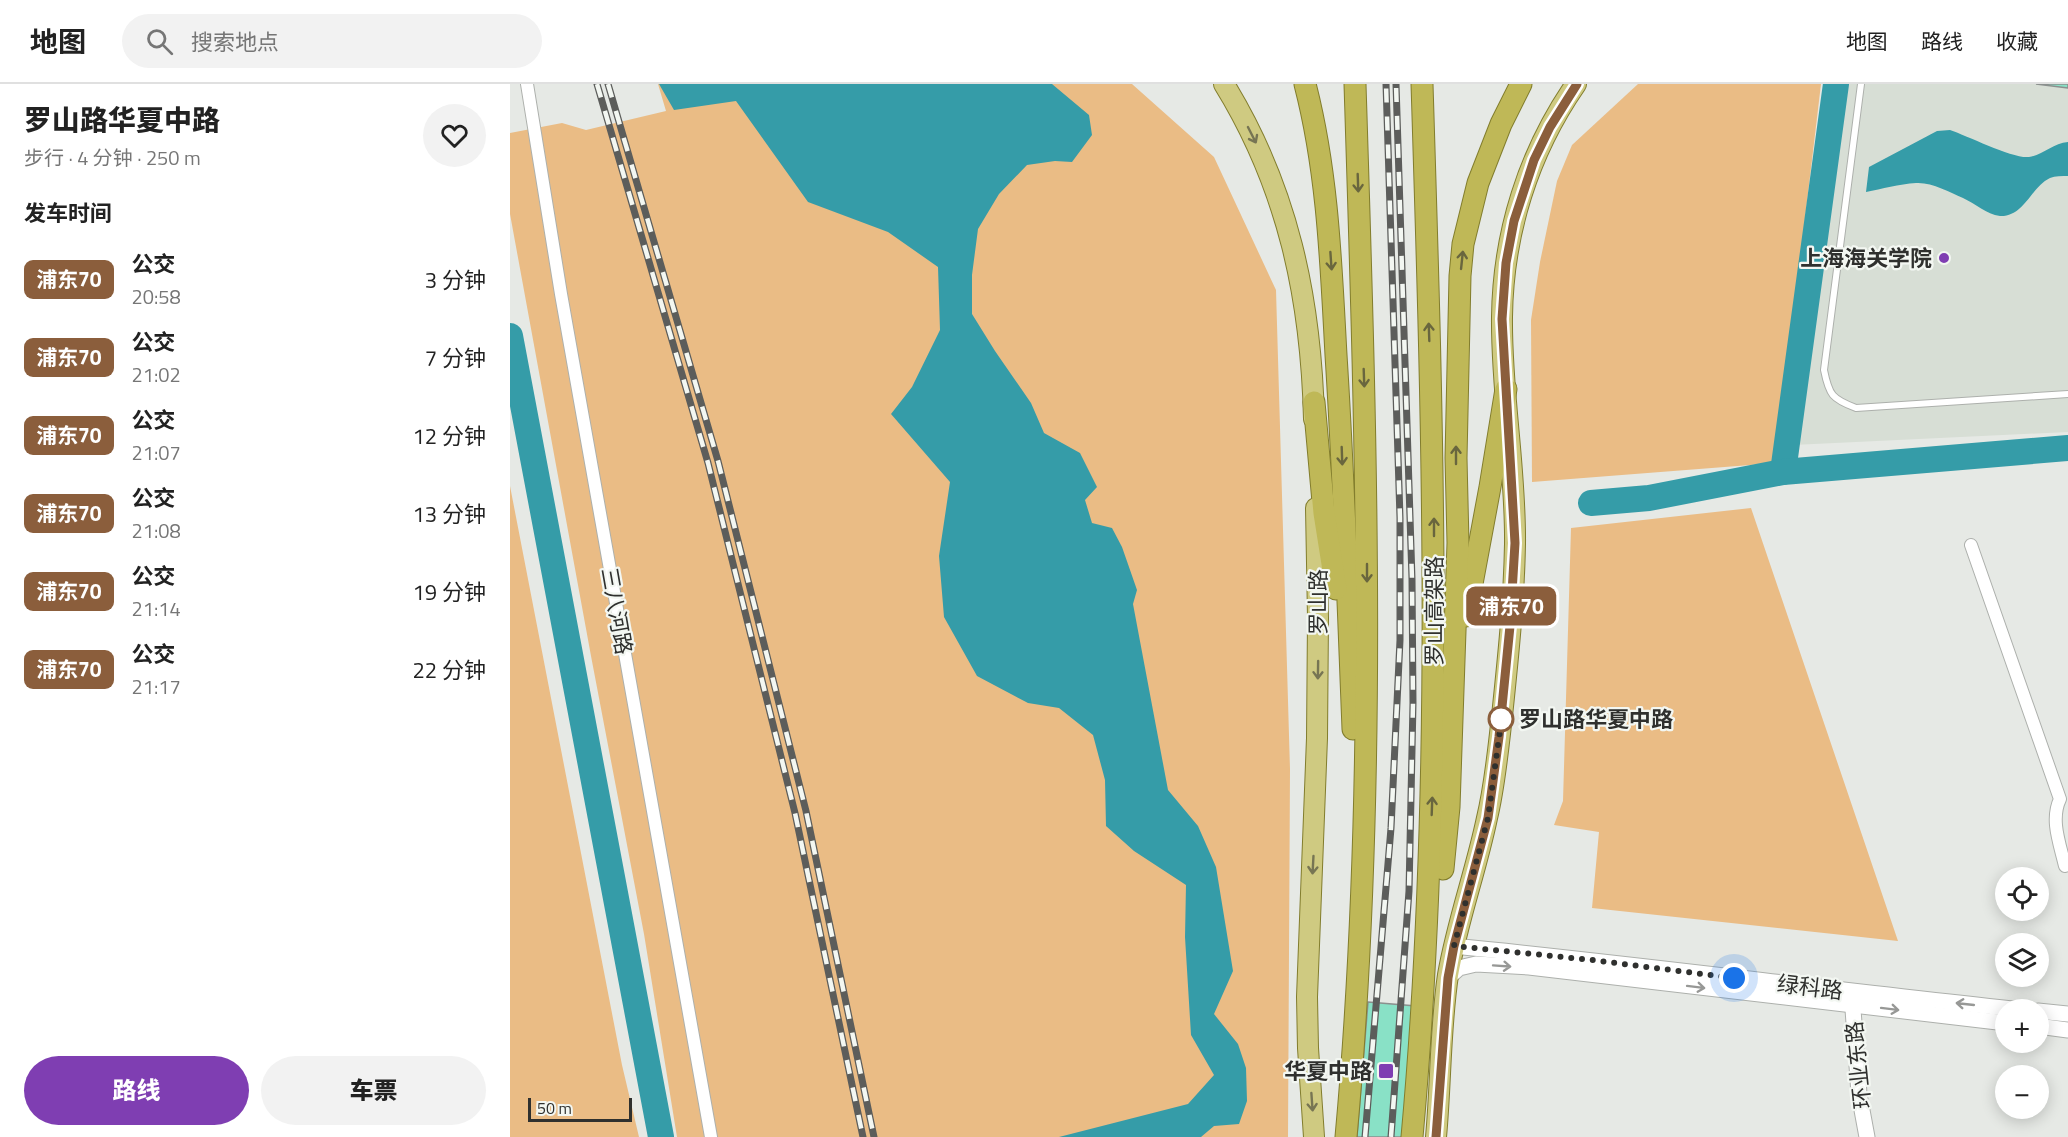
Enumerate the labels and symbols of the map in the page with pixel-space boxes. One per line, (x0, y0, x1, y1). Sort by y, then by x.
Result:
one-way arrow (1247, 126, 1259, 144)
one-way arrow (1352, 172, 1364, 192)
place label: 上海海关学院 (1800, 241, 1932, 275)
one-way arrow (1325, 251, 1336, 271)
one-way arrow (1456, 251, 1467, 271)
marker: 上海海关学院 (1937, 251, 1951, 265)
one-way arrow (1423, 323, 1435, 343)
one-way arrow (1358, 367, 1369, 387)
one-way arrow (1336, 445, 1347, 465)
one-way arrow (1450, 446, 1462, 466)
one-way arrow (1428, 518, 1440, 538)
street label: 罗山高架路 (1417, 556, 1451, 666)
one-way arrow (1361, 562, 1373, 582)
street label: 三八河路 (593, 565, 641, 657)
street label: 罗山路 (1301, 569, 1335, 635)
line badge: 浦东70 (1469, 586, 1553, 626)
one-way arrow (1312, 660, 1324, 680)
place label: 罗山路华夏中路 (1519, 702, 1673, 736)
marker: 罗山路华夏中路 (1488, 706, 1514, 732)
one-way arrow (1426, 797, 1437, 817)
one-way arrow (1307, 855, 1318, 875)
one-way arrow (1492, 960, 1512, 971)
your location (1719, 963, 1749, 993)
street label: 绿科路 (1775, 966, 1845, 1008)
one-way arrow (1686, 982, 1706, 993)
one-way arrow (1956, 998, 1976, 1009)
one-way arrow (1879, 1004, 1899, 1015)
street label: 环业东路 (1836, 1019, 1880, 1111)
place label: 华夏中路 (1284, 1054, 1372, 1088)
marker: 华夏中路 (1377, 1062, 1395, 1080)
one-way arrow (1307, 1091, 1318, 1111)
scale bar (528, 1095, 632, 1122)

